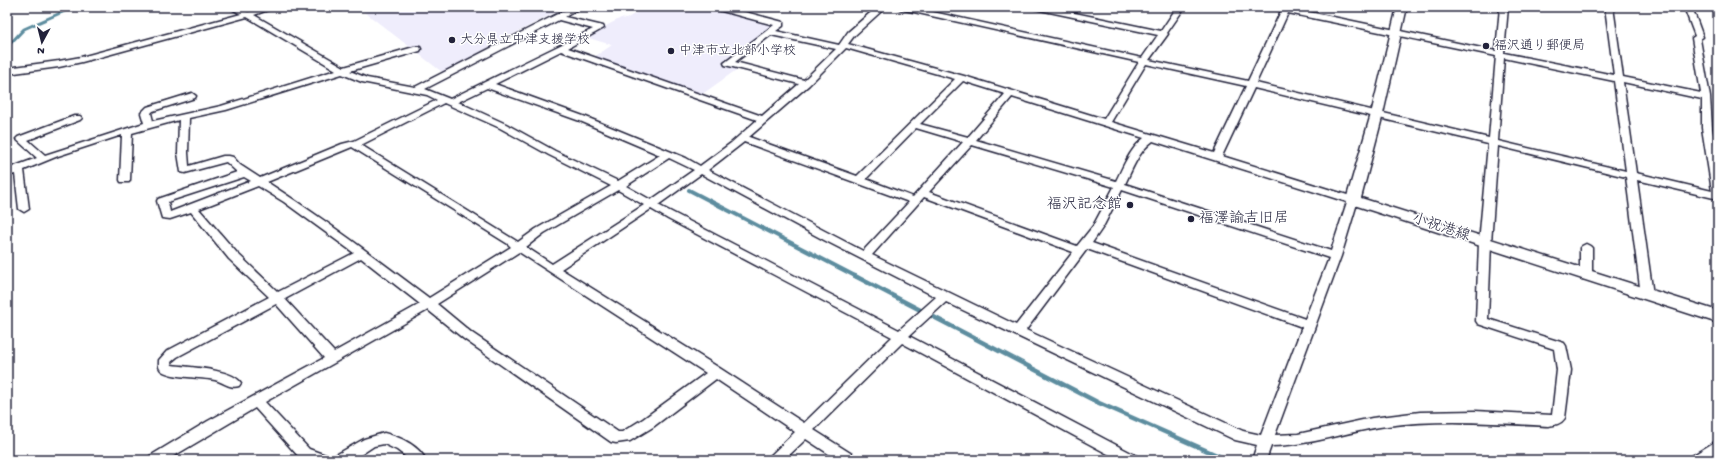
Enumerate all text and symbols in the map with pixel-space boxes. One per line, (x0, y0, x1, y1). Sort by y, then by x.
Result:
north arrow (22, 22, 62, 62)
place label: 大分県立中津支援学校 (460, 32, 590, 48)
marker: 大分県立中津支援学校 (447, 35, 457, 45)
place label: 福沢通り郵便局 (1494, 38, 1585, 54)
marker: 福沢通り郵便局 (1481, 41, 1491, 51)
place label: 中津市立北部小学校 (679, 43, 796, 59)
text: N (37, 44, 45, 56)
marker: 中津市立北部小学校 (666, 46, 676, 56)
place label: 福沢記念館 (1047, 195, 1122, 214)
marker: 福沢記念館 (1125, 200, 1135, 210)
street label: 小祝港線 (1410, 209, 1473, 246)
place label: 福澤諭吉旧居 (1199, 210, 1289, 228)
marker: 福澤諭吉旧居 (1186, 214, 1196, 224)

